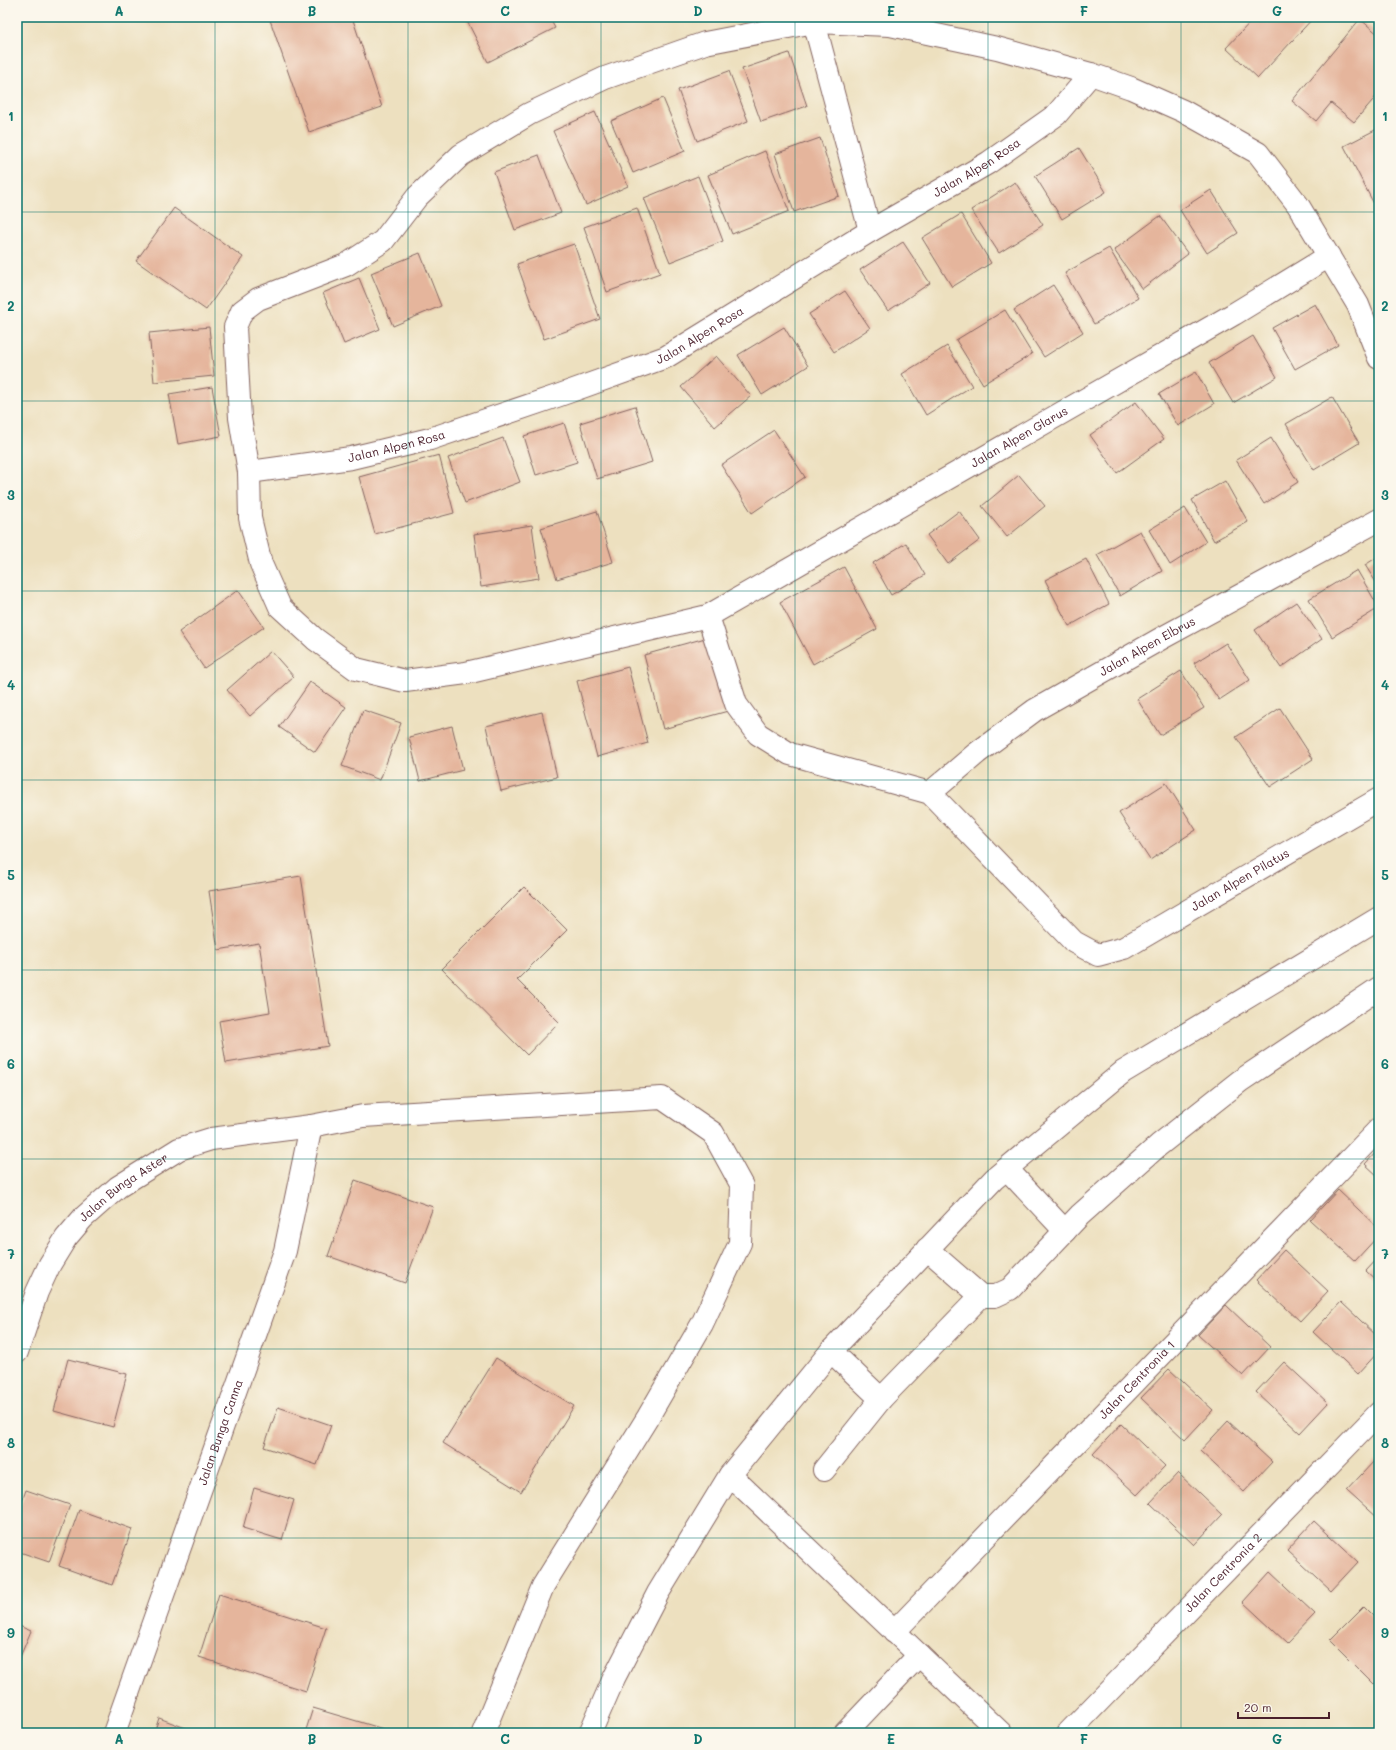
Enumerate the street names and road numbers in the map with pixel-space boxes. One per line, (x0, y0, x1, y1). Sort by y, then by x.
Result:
street label: Jalan Alpen Rosa (930, 134, 1023, 200)
street label: Jalan Alpen Rosa (654, 302, 746, 367)
street label: Jalan Alpen Glarus (967, 402, 1070, 471)
street label: Jalan Alpen Rosa (346, 425, 447, 465)
street label: Jalan Alpen Elbrus (1096, 612, 1198, 679)
street label: Jalan Alpen Pilatus (1188, 844, 1292, 914)
street label: Jalan Bunga Aster (75, 1149, 171, 1225)
street label: Jalan Centronia 1 (1095, 1337, 1178, 1422)
street label: Jalan Bunga Canna (194, 1377, 246, 1487)
street label: Jalan Centronia 2 (1181, 1529, 1265, 1615)

